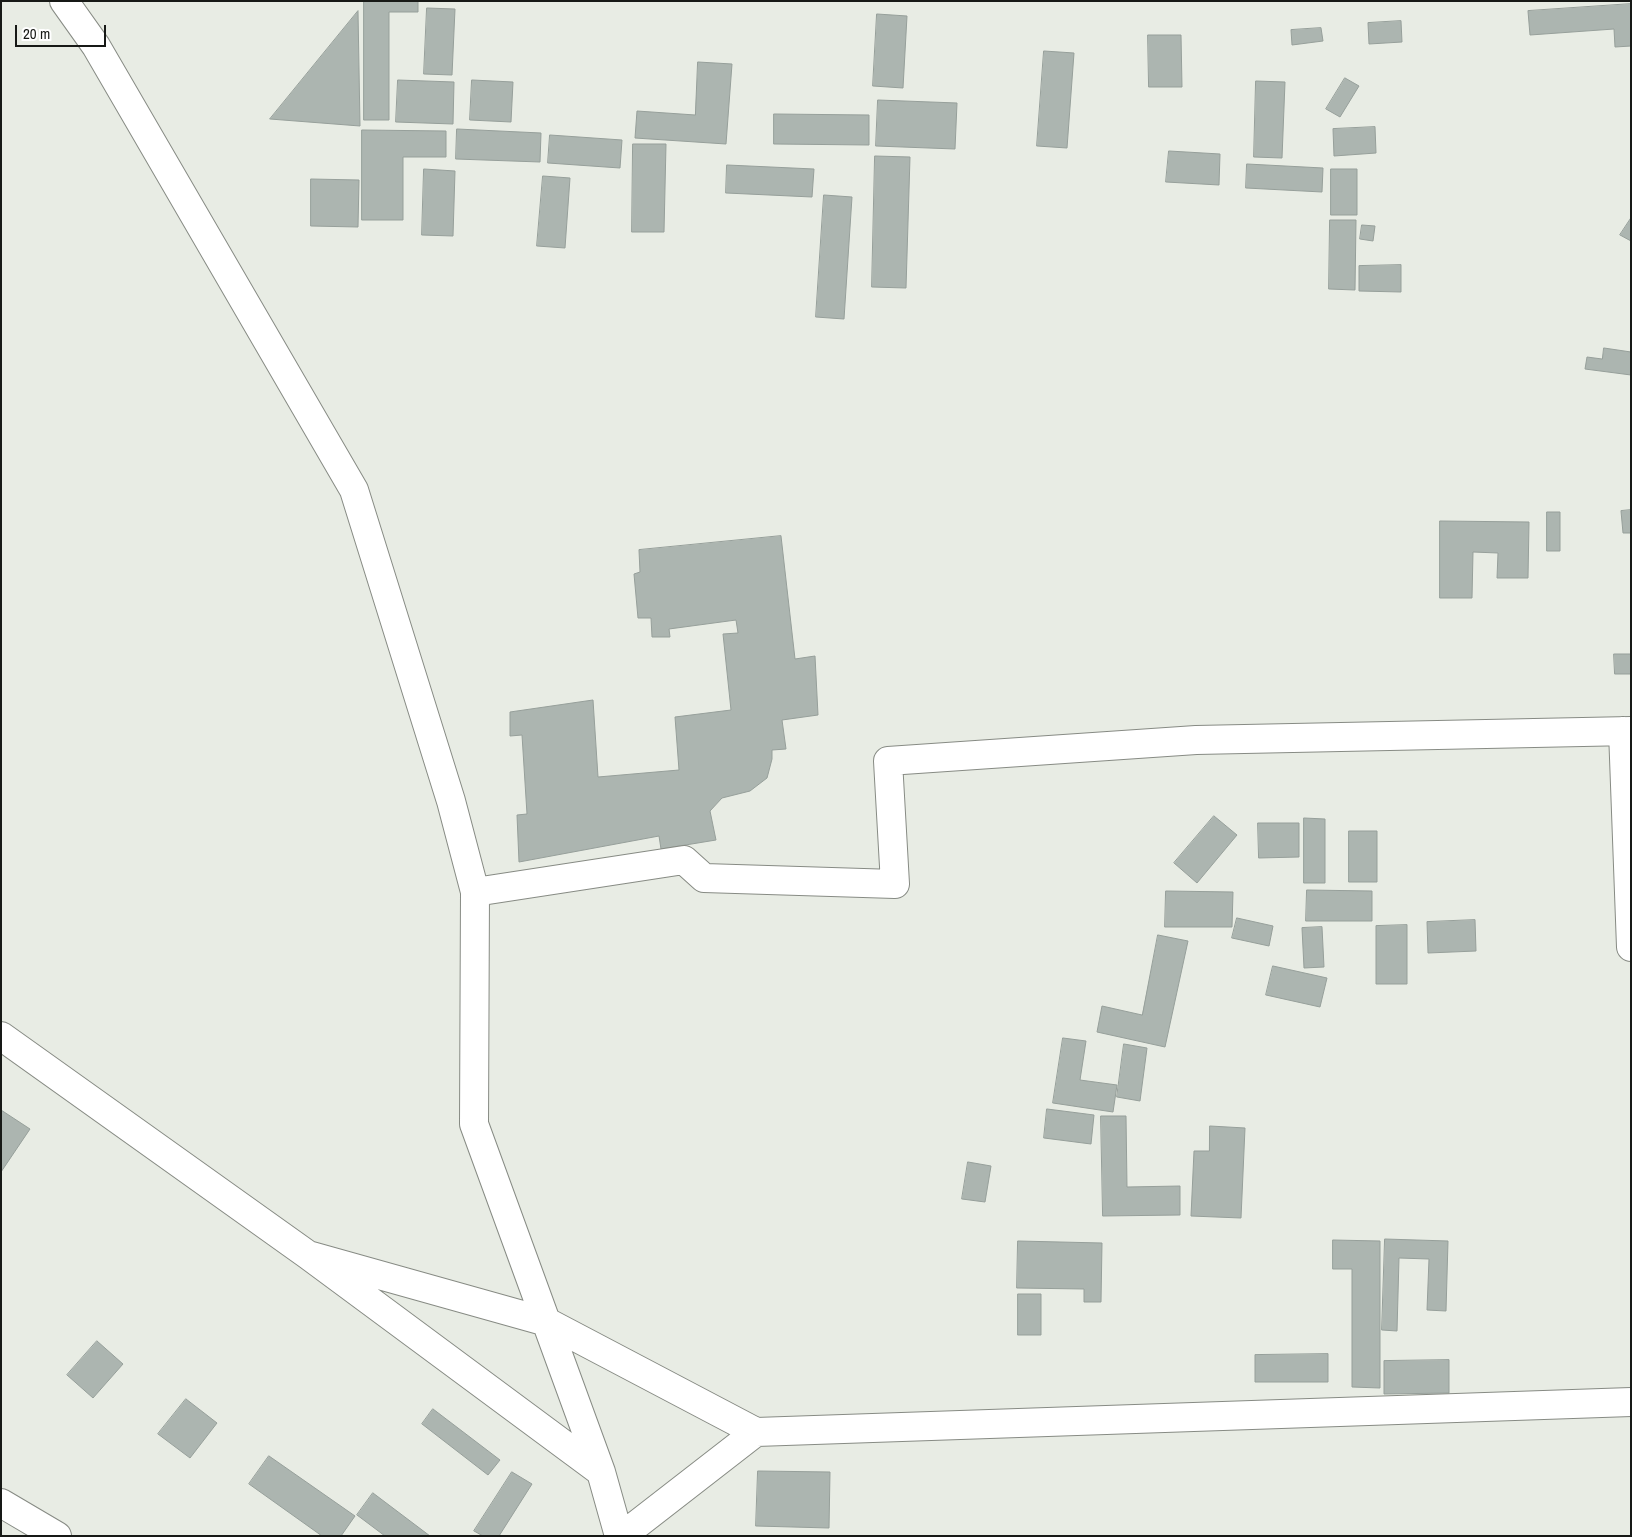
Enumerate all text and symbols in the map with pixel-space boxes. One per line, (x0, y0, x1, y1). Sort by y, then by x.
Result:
scale bar (18, 15, 109, 47)
text: 20 m (23, 23, 50, 44)

